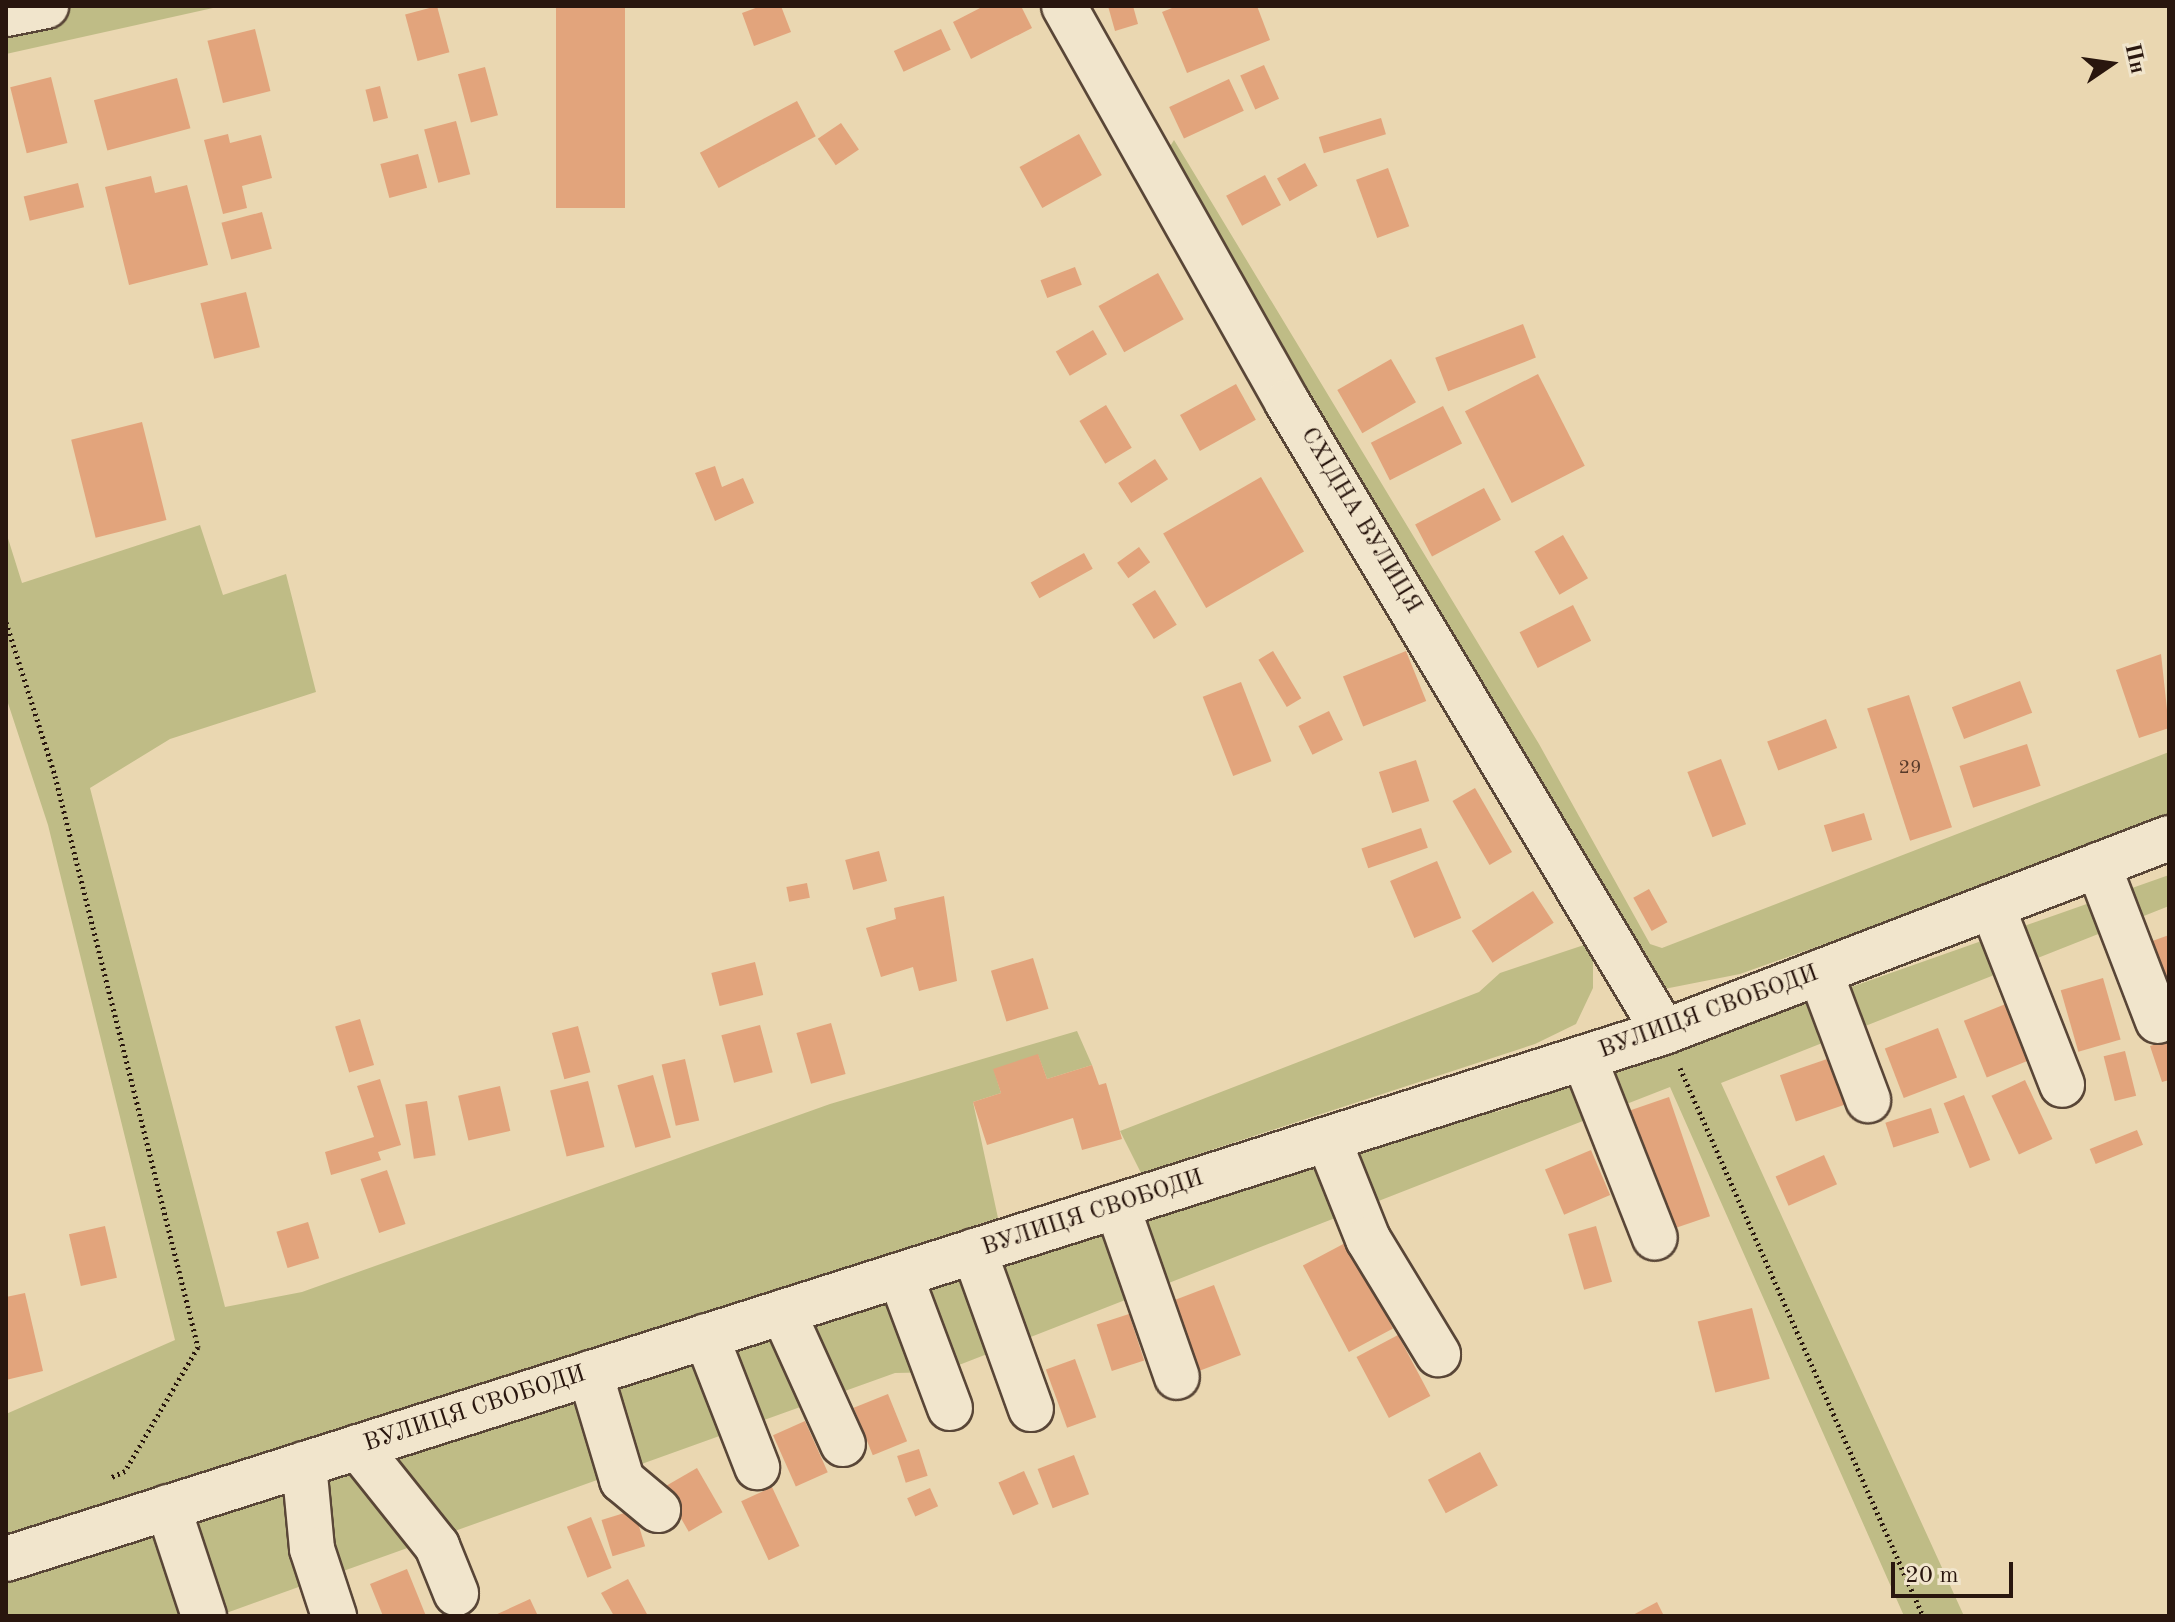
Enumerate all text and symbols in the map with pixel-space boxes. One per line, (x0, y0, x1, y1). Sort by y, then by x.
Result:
north arrow (2071, 24, 2151, 104)
text: Пн (2120, 41, 2149, 76)
street label: СХІДНА ВУЛИЦЯ (1293, 423, 1427, 619)
house number: 29 (1898, 756, 1922, 780)
street label: ВУЛИЦЯ СВОБОДИ (1595, 960, 1823, 1066)
street label: ВУЛИЦЯ СВОБОДИ (978, 1165, 1208, 1263)
street label: ВУЛИЦЯ СВОБОДИ (360, 1361, 590, 1459)
scale bar (1895, 1546, 2017, 1596)
text: 20 m (1905, 1564, 1959, 1588)

